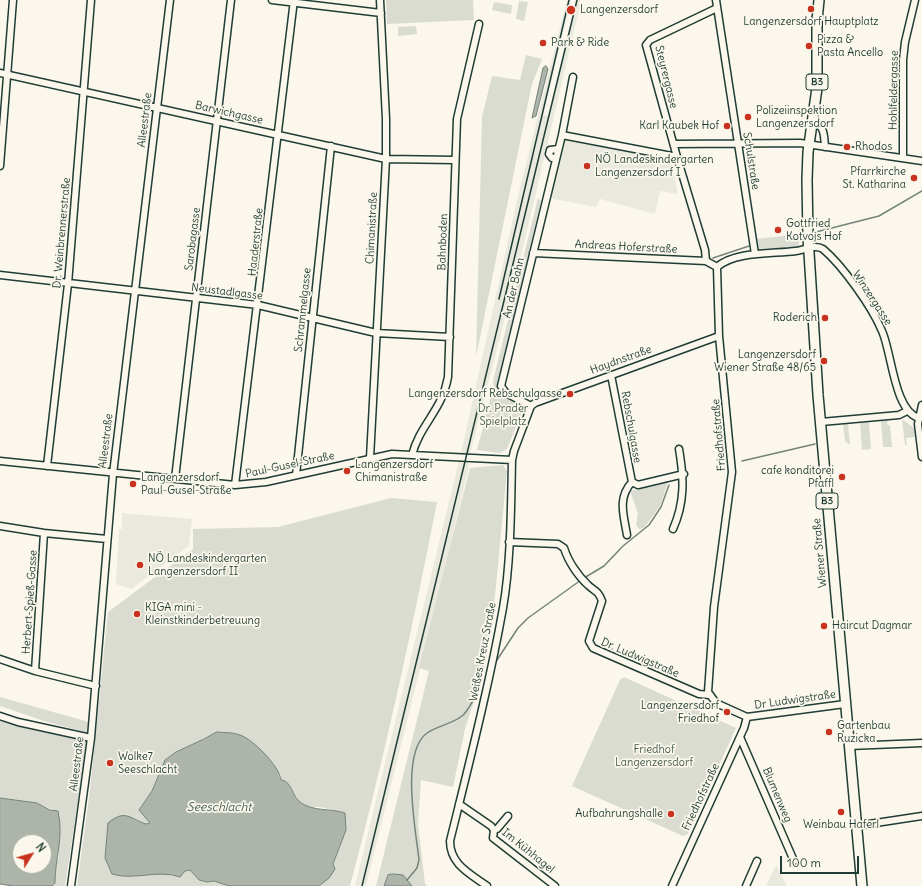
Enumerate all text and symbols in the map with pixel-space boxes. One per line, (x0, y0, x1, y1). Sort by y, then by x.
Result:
place label: Langenzersdorf (580, 3, 658, 17)
marker: Langenzersdorf (565, 4, 577, 16)
marker: Langenzersdorf Hauptplatz (806, 4, 816, 14)
place label: Langenzersdorf Hauptplatz (743, 15, 879, 29)
place label: Pizza & Pasta Ancello (817, 33, 883, 59)
place label: Park & Ride (551, 36, 609, 50)
marker: Park & Ride (538, 38, 548, 48)
marker: Pizza & Pasta Ancello (804, 41, 814, 51)
street label: Steyrergasse (652, 44, 680, 110)
street label: Hohlfeldergasse (887, 50, 901, 130)
road number: B3 (806, 74, 828, 90)
street label: Alleestraße (135, 92, 155, 148)
street label: Barwichgasse (194, 99, 264, 127)
place label: Polizeiinspektion Langenzersdorf (756, 104, 837, 130)
marker: Polizeiinspektion Langenzersdorf (743, 112, 753, 122)
place label: Karl Kaubek Hof (639, 119, 719, 133)
marker: Karl Kaubek Hof (722, 121, 732, 131)
street label: Schulstraße (740, 131, 762, 191)
place label: Rhodos (855, 140, 892, 154)
marker: Rhodos (842, 142, 852, 152)
place label: NÖ Landeskindergarten Langenzersdorf I (595, 153, 714, 179)
marker: NÖ Landeskindergarten Langenzersdorf I (582, 161, 592, 171)
place label: Pfarrkirche St. Katharina (843, 165, 906, 191)
marker: Pfarrkirche St. Katharina (909, 173, 919, 183)
street label: Dr. Weinbrennerstraße (51, 177, 73, 289)
street label: Chimanistraße (364, 192, 380, 264)
street label: Sarobagasse (183, 207, 203, 271)
street label: Haaderstraße (246, 207, 266, 277)
street label: Bahnboden (435, 213, 451, 271)
place label: Gottfried Kotvojs Hof (786, 217, 842, 243)
marker: Gottfried Kotvojs Hof (773, 225, 783, 235)
street label: Andreas Hoferstraße (574, 238, 678, 256)
street label: An der Bahn (501, 256, 527, 320)
street label: Schrammelgasse (292, 267, 314, 353)
street label: Winzergasse (849, 268, 895, 328)
street label: Neustadlgasse (190, 281, 264, 303)
place label: Roderich (773, 311, 817, 325)
marker: Roderich (820, 313, 830, 323)
street label: Haydnstraße (588, 343, 654, 377)
place label: Langenzersdorf Wiener Straße 48/65 (714, 348, 816, 374)
marker: Langenzersdorf Wiener Straße 48/65 (819, 356, 829, 366)
place label: Langenzersdorf Rebschulgasse (408, 387, 562, 401)
marker: Langenzersdorf Rebschulgasse (565, 389, 575, 399)
street label: Rebschulgasse (618, 390, 644, 464)
street label: Friedhofstraße (709, 398, 729, 472)
park label: Dr. Prader Spielplatz (478, 402, 528, 428)
street label: Alleestraße (96, 413, 116, 469)
street label: Paul-Gusel-Straße (244, 449, 336, 481)
place label: Langenzersdorf Chimanistraße (355, 458, 433, 484)
place label: cafe konditorei Pfaffl (761, 464, 834, 490)
marker: Langenzersdorf Chimanistraße (342, 466, 352, 476)
place label: Langenzersdorf Paul-Gusel-Straße (141, 471, 232, 497)
marker: cafe konditorei Pfaffl (837, 472, 847, 482)
marker: Langenzersdorf Paul-Gusel-Straße (128, 479, 138, 489)
road number: B3 (816, 493, 838, 509)
street label: Wiener Straße (810, 518, 830, 588)
street label: Herbert-Spieß-Gasse (20, 550, 40, 654)
place label: NÖ Landeskindergarten Langenzersdorf II (148, 552, 267, 578)
marker: NÖ Landeskindergarten Langenzersdorf II (135, 560, 145, 570)
place label: KIGA mini - Kleinstkinderbetreuung (145, 601, 260, 627)
street label: Weißes Kreuz Straße (467, 601, 499, 703)
marker: KIGA mini - Kleinstkinderbetreuung (132, 609, 142, 619)
place label: Haircut Dagmar (832, 619, 912, 633)
marker: Haircut Dagmar (819, 621, 829, 631)
street label: Dr. Ludwigstraße (599, 636, 681, 680)
street label: Dr Ludwigstraße (753, 688, 837, 712)
place label: Langenzersdorf Friedhof (641, 699, 719, 725)
marker: Langenzersdorf Friedhof (722, 707, 732, 717)
place label: Gartenbau Ruzicka (837, 719, 890, 745)
marker: Gartenbau Ruzicka (824, 727, 834, 737)
street label: Alleestraße (67, 736, 87, 792)
park label: Friedhof Langenzersdorf (615, 743, 693, 769)
place label: Wolke7 Seeschlacht (118, 750, 177, 776)
marker: Wolke7 Seeschlacht (105, 758, 115, 768)
street label: Friedhofstraße (680, 761, 722, 833)
street label: Blumenweg (759, 765, 795, 825)
water label: Seeschlacht (187, 801, 251, 815)
place label: Aufbahrungshalle (575, 807, 663, 821)
marker: Weinbau Haferl (836, 807, 846, 817)
marker: Aufbahrungshalle (666, 809, 676, 819)
place label: Weinbau Haferl (803, 818, 879, 832)
street label: Im Kühhagel (499, 826, 557, 876)
north arrow (12, 834, 52, 874)
text: N (33, 840, 49, 855)
scale bar (782, 848, 861, 874)
text: 100 m (787, 855, 821, 870)

